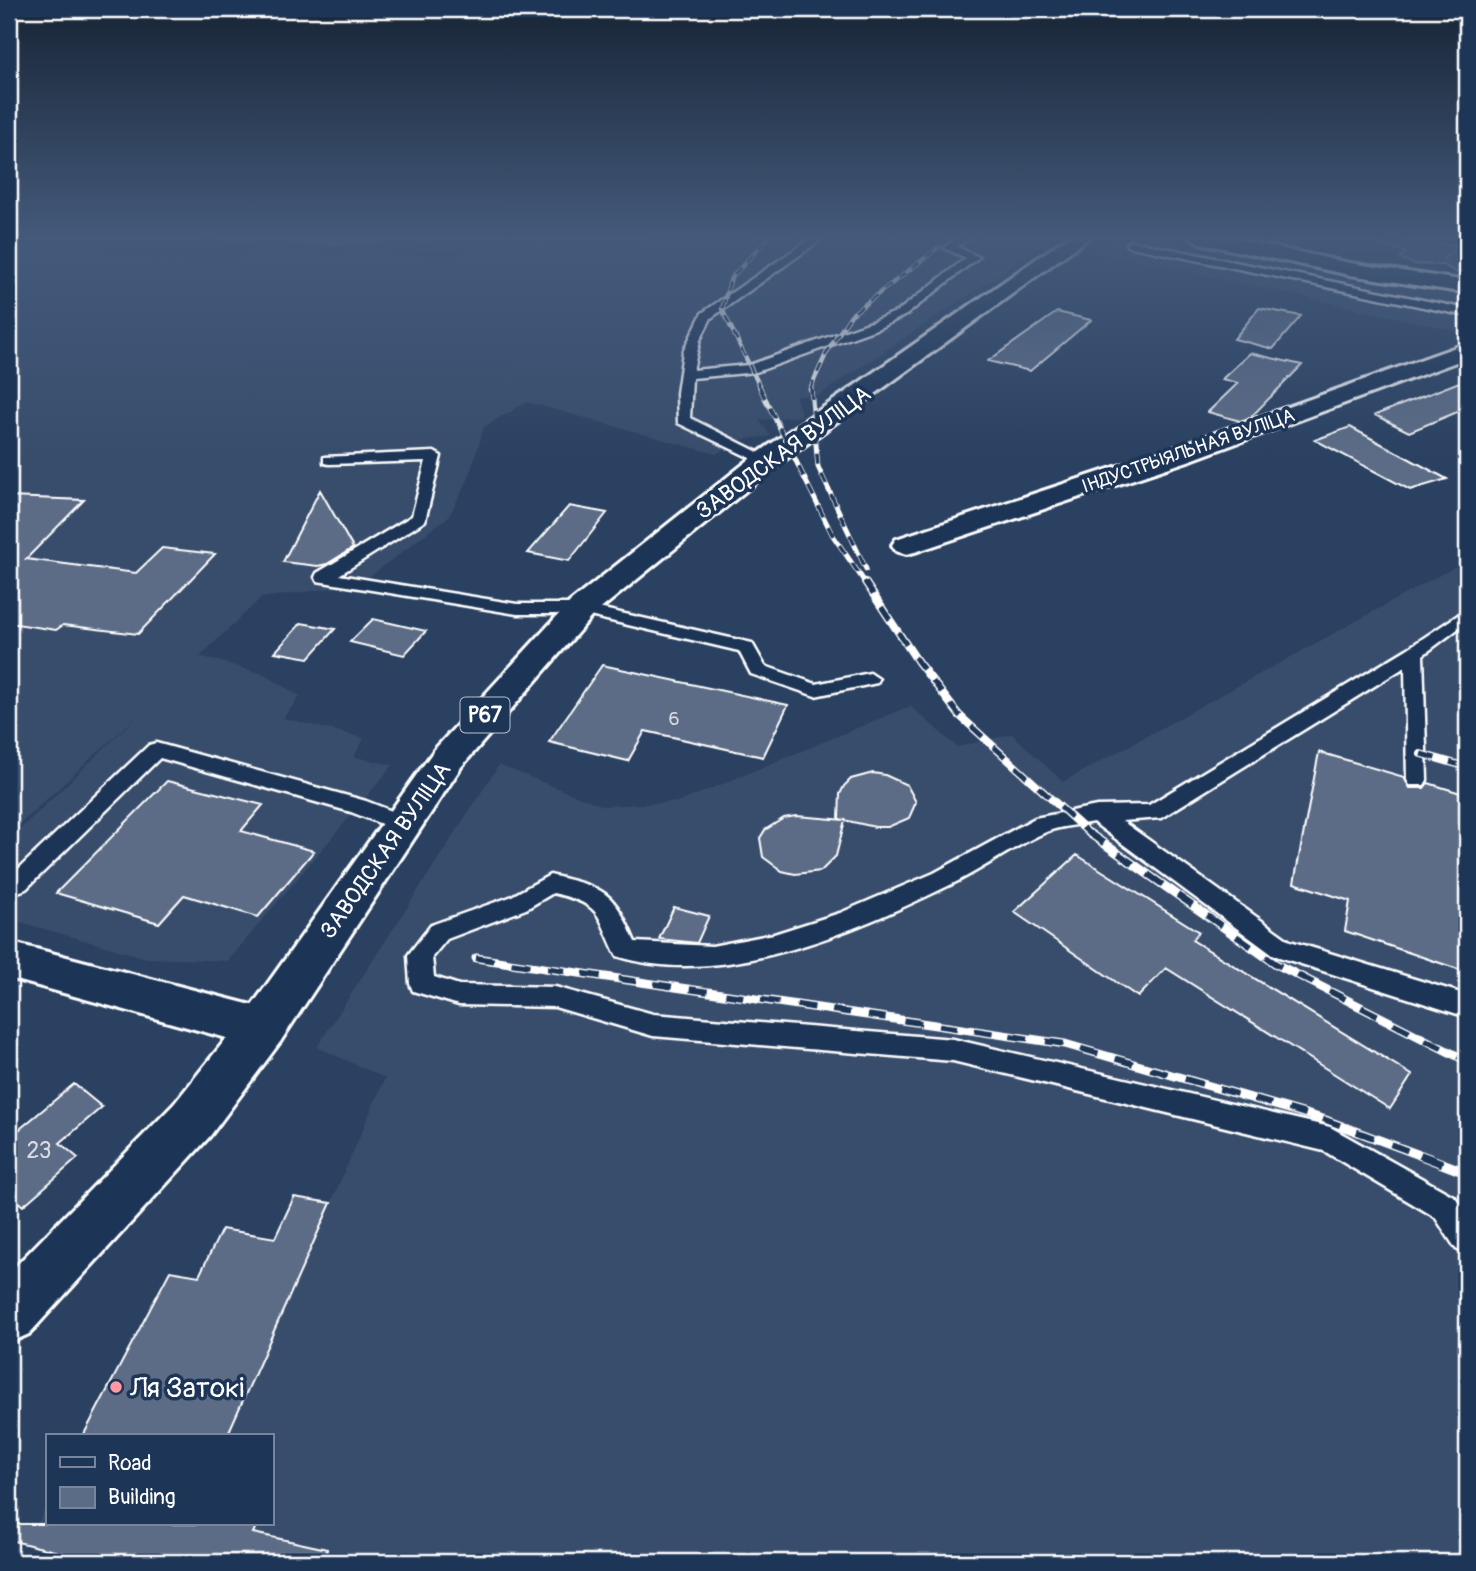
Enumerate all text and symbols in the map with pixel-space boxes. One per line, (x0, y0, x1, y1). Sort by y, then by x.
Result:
street label: ЗАВОДСКАЯ ВУЛІЦА (690, 379, 876, 526)
street label: ІНДУСТРЫЯЛЬНАЯ ВУЛІЦА (1079, 403, 1298, 499)
road number: Р67 (461, 698, 510, 732)
house number: 6 (668, 707, 680, 731)
street label: ЗАВОДСКАЯ ВУЛІЦА (314, 756, 457, 944)
house number: 23 (26, 1136, 52, 1165)
place label: Ля Затокі (129, 1371, 244, 1406)
marker: Ля Затокі (108, 1379, 124, 1395)
legend (46, 1434, 273, 1526)
text: Road (108, 1450, 152, 1477)
text: Building (108, 1484, 175, 1511)

